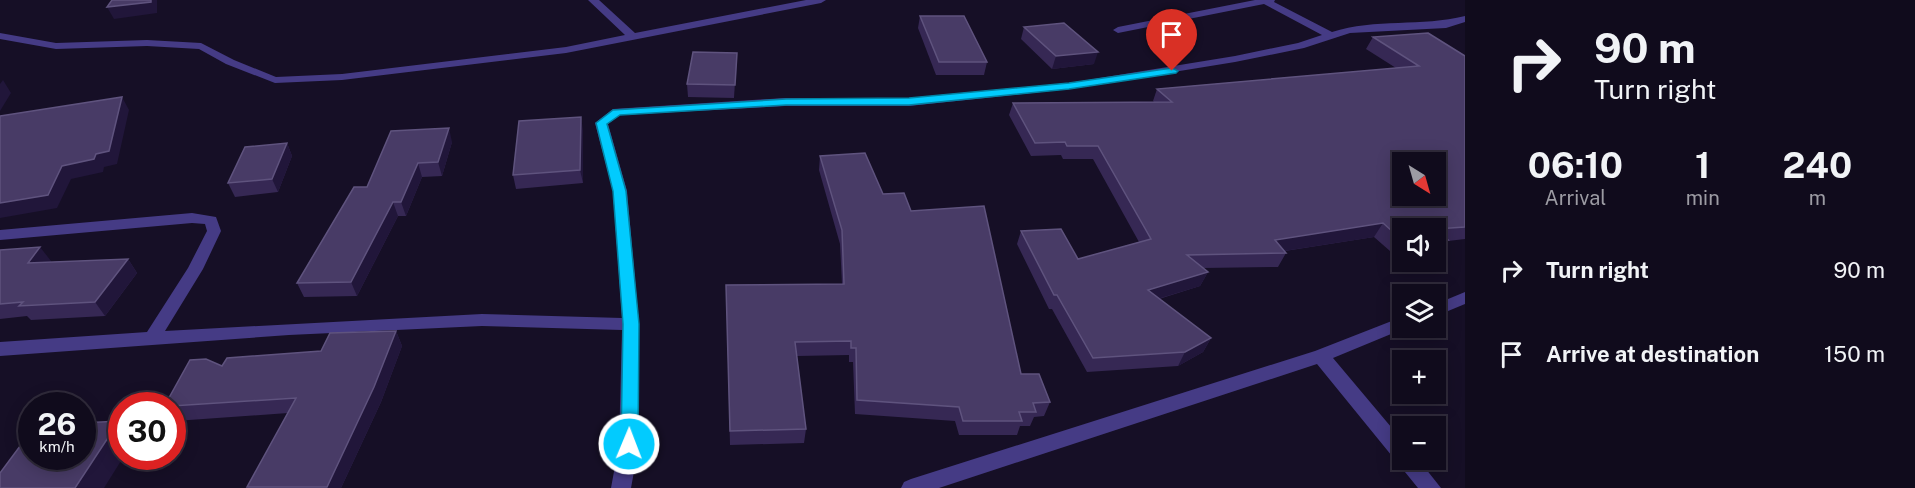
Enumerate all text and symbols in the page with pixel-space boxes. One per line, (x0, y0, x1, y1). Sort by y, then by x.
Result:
pin (1146, 9, 1197, 71)
icon: arrive (1155, 18, 1188, 51)
text: 90 m (1594, 23, 1696, 72)
icon: right (1495, 24, 1573, 102)
text: Turn right (1594, 73, 1717, 105)
text: 06:10 (1528, 144, 1623, 186)
text: 1 (1695, 144, 1710, 186)
text: 240 (1783, 144, 1852, 186)
north arrow (1392, 152, 1446, 206)
map controls (1392, 152, 1446, 470)
text: Arrival (1545, 186, 1606, 210)
text: min (1686, 186, 1720, 210)
text: m (1809, 186, 1826, 210)
button: sound (1392, 218, 1446, 272)
icon: right (1495, 254, 1528, 287)
text: Turn right (1546, 257, 1649, 283)
text: 90 m (1834, 257, 1885, 283)
button: layers (1392, 284, 1446, 338)
icon: arrive (1495, 338, 1528, 371)
text: Arrive at destination (1546, 341, 1759, 367)
text: 150 m (1824, 341, 1885, 367)
button: + (1392, 350, 1446, 404)
speed limit sign: 30 (108, 392, 186, 470)
text: 26 (38, 406, 76, 442)
position arrow (597, 412, 661, 476)
button: − (1392, 416, 1446, 470)
text: km/h (39, 438, 75, 455)

